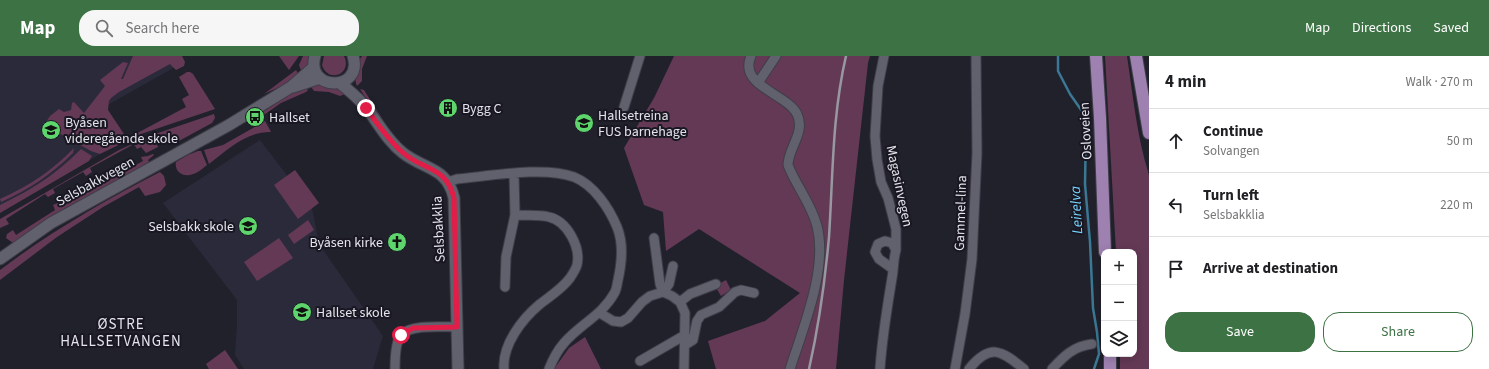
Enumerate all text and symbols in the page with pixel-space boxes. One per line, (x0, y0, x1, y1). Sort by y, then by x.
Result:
search box (79, 10, 359, 46)
text: Map (20, 15, 55, 42)
icon: search (93, 17, 115, 39)
text: Search here (125, 18, 199, 39)
text: Map (1305, 18, 1330, 38)
text: Directions (1352, 18, 1411, 38)
text: Saved (1433, 18, 1469, 38)
text: 4 min (1165, 70, 1206, 94)
text: Walk · 270 m (1405, 73, 1473, 91)
building icon: Bygg C (437, 97, 459, 119)
route end (357, 99, 375, 117)
place label: Bygg C (462, 99, 501, 119)
street label: Osloveien (1075, 102, 1097, 160)
bus stop icon: Hallset (244, 106, 266, 128)
place label: Hallsetreina FUS barnehage (598, 106, 687, 142)
place label: Hallset (269, 108, 310, 128)
school or university icon: Hallsetreina FUS barnehage (573, 112, 595, 134)
place label: Byåsen videregående skole (65, 113, 178, 149)
school or university icon: Byåsen videregående skole (40, 119, 62, 141)
text: Continue (1203, 121, 1263, 142)
icon: ahead (1165, 130, 1187, 152)
text: 50 m (1447, 132, 1473, 150)
text: Solvangen (1203, 142, 1260, 160)
street label: Magasinvegen (881, 144, 917, 229)
street label: Selsbakkvegen (53, 152, 138, 212)
street label: Gammel-lina (950, 175, 972, 251)
water label: Leirelva (1065, 185, 1088, 235)
text: Turn left (1203, 185, 1259, 206)
icon: left (1165, 194, 1187, 216)
street label: Selsbakklia (427, 195, 451, 263)
text: 220 m (1440, 196, 1473, 214)
text: Selsbakklia (1203, 206, 1265, 224)
school or university icon: Selsbakk skole (237, 215, 259, 237)
place label: Selsbakk skole (148, 217, 234, 237)
church icon: Byåsen kirke (386, 231, 408, 253)
place label: Byåsen kirke (310, 233, 383, 253)
map controls (1101, 249, 1137, 357)
button: + (1101, 249, 1137, 285)
icon: arrive (1165, 258, 1187, 280)
text: Arrive at destination (1203, 258, 1338, 279)
button: − (1101, 285, 1137, 321)
school or university icon: Hallset skole (291, 301, 313, 323)
place label: Hallset skole (316, 303, 390, 323)
button: Save (1165, 312, 1315, 352)
button: Share (1323, 312, 1473, 352)
district label: ØSTRE HALLSETVANGEN (60, 314, 182, 352)
button: layers (1101, 321, 1137, 357)
route start (392, 326, 410, 344)

